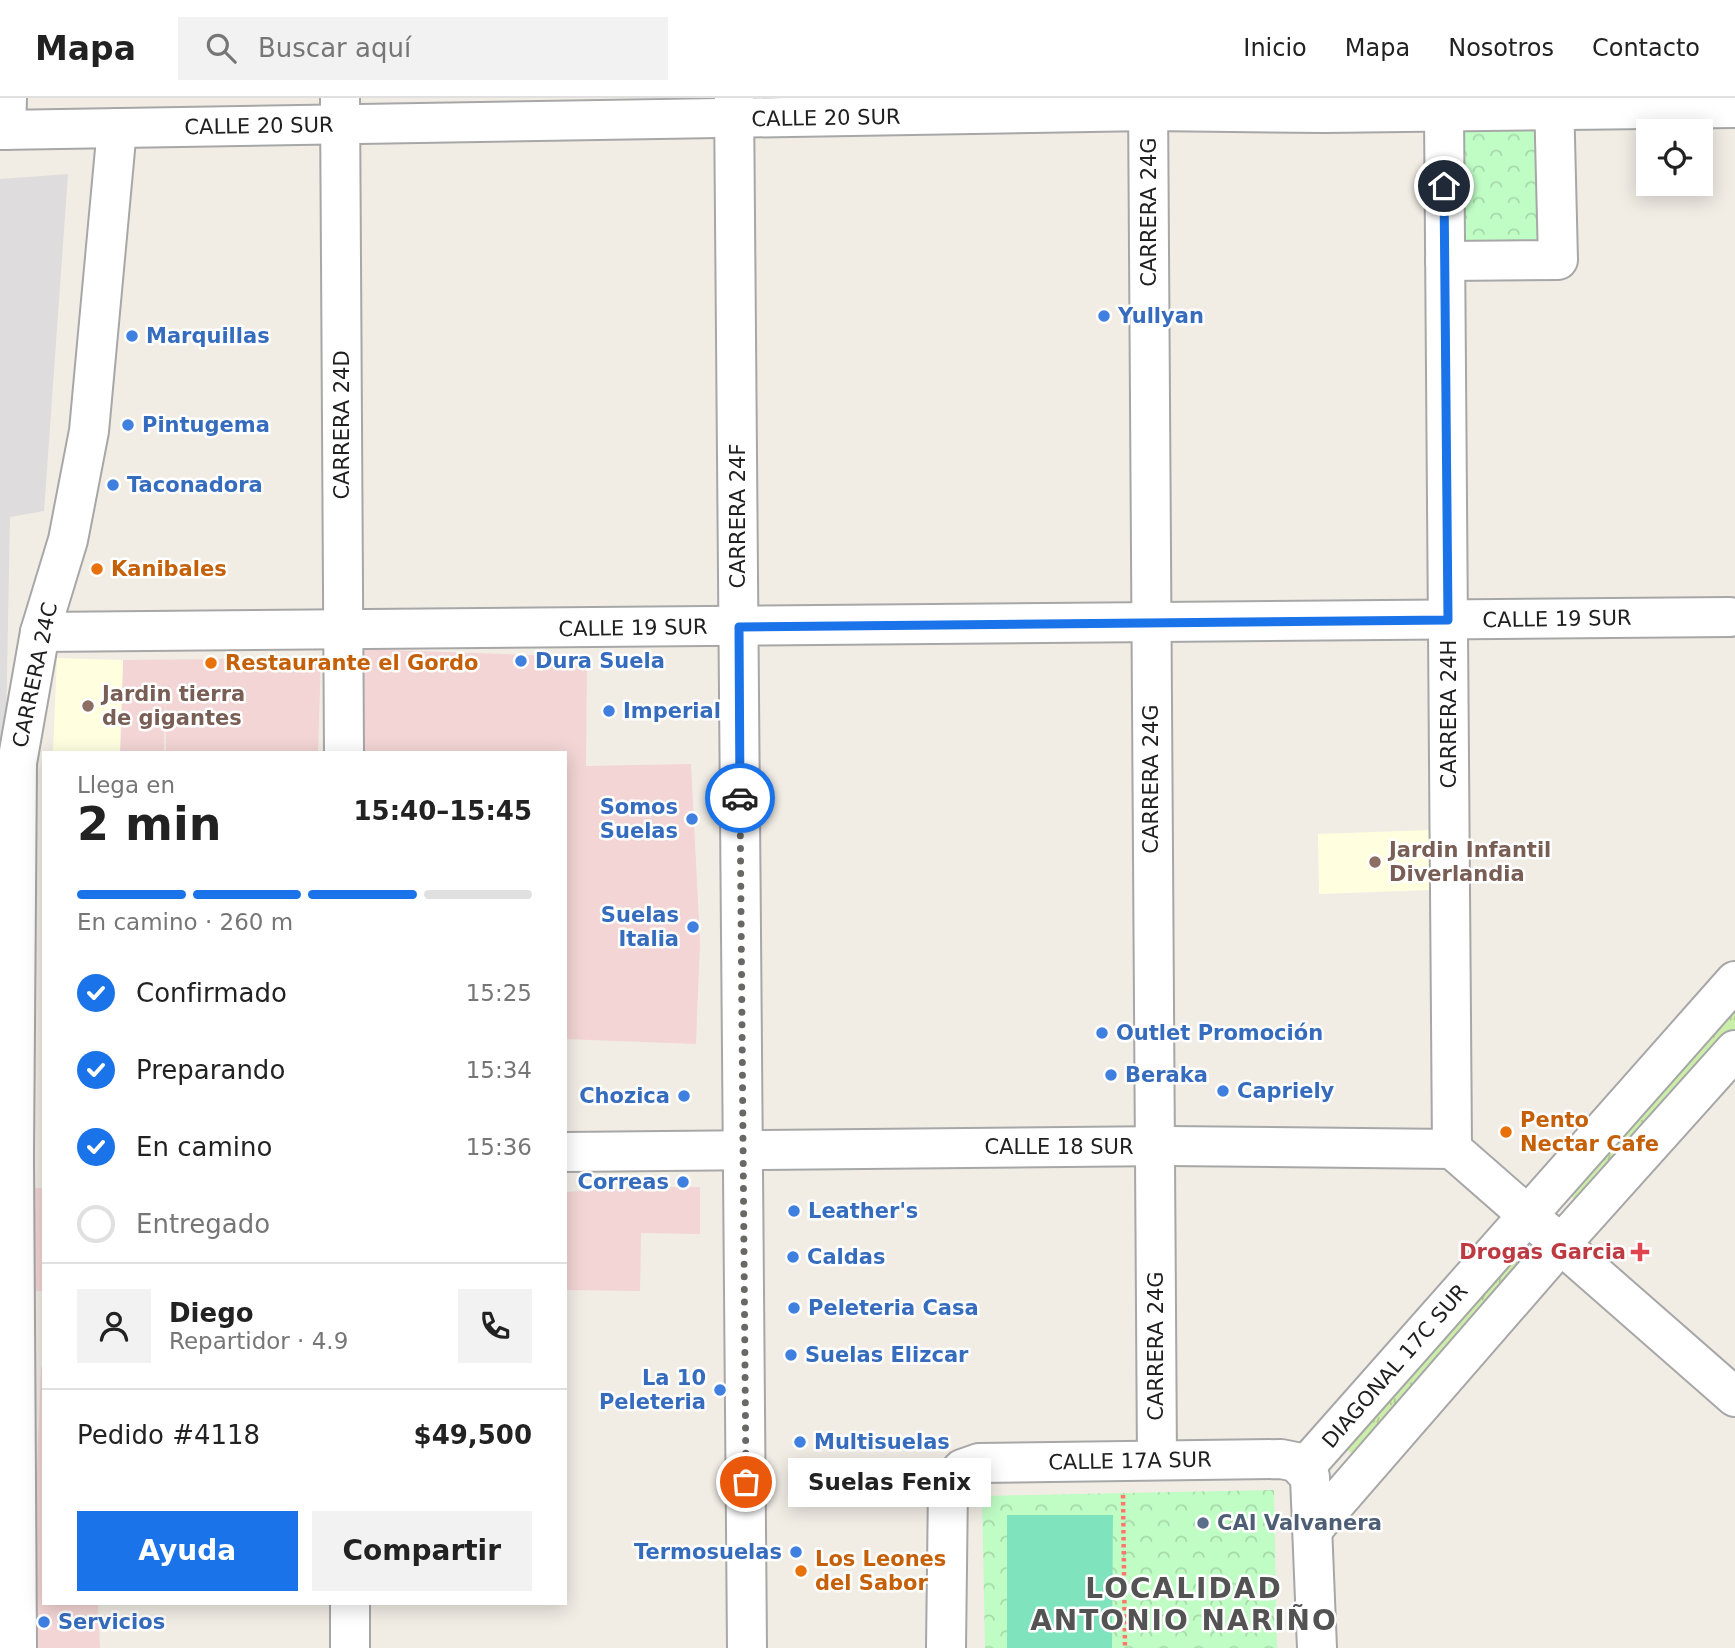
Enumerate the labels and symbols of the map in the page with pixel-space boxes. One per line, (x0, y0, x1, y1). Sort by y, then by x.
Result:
street label: CALLE 20 SUR (751, 105, 901, 131)
street label: CALLE 20 SUR (184, 113, 334, 139)
street label: CARRERA 24G (1137, 137, 1161, 287)
pin (1414, 156, 1474, 216)
place label: Yullyan (1117, 304, 1204, 328)
marker: Yullyan (1096, 308, 1112, 324)
place label: Marquillas (146, 324, 270, 348)
marker: Marquillas (124, 328, 140, 344)
street label: CARRERA 24D (330, 350, 354, 500)
place label: Pintugema (142, 413, 270, 437)
marker: Pintugema (120, 417, 136, 433)
street label: CARRERA 24F (726, 443, 750, 589)
place label: Taconadora (127, 473, 263, 497)
marker: Taconadora (105, 477, 121, 493)
place label: Kanibales (111, 557, 227, 581)
marker: Kanibales (89, 561, 105, 577)
street label: CARRERA 24C (8, 600, 62, 750)
street label: CALLE 19 SUR (1482, 606, 1632, 632)
street label: CALLE 19 SUR (558, 615, 708, 641)
street label: CARRERA 24H (1437, 640, 1461, 788)
place label: Dura Suela (535, 649, 665, 673)
place label: Restaurante el Gordo (225, 651, 478, 675)
marker: Dura Suela (513, 653, 529, 669)
marker: Restaurante el Gordo (203, 655, 219, 671)
place label: Jardin tierra de gigantes (100, 682, 245, 730)
marker: Jardin tierra de gigantes (80, 698, 96, 714)
place label: Imperial (623, 699, 721, 723)
marker: Imperial (601, 703, 617, 719)
street label: CARRERA 24G (1139, 704, 1163, 854)
courier (705, 763, 775, 833)
place label: Somos Suelas (600, 795, 678, 843)
marker: Somos Suelas (684, 811, 700, 827)
place label: Jardin Infantil Diverlandia (1387, 838, 1551, 886)
marker: Jardin Infantil Diverlandia (1367, 854, 1383, 870)
place label: Suelas Italia (601, 903, 679, 951)
marker: Suelas Italia (685, 919, 701, 935)
place label: Outlet Promoción (1116, 1021, 1323, 1045)
marker: Outlet Promoción (1094, 1025, 1110, 1041)
place label: Beraka (1125, 1063, 1208, 1087)
marker: Beraka (1103, 1067, 1119, 1083)
place label: Capriely (1237, 1079, 1335, 1103)
marker: Capriely (1215, 1083, 1231, 1099)
place label: Chozica (579, 1084, 670, 1108)
marker: Chozica (676, 1088, 692, 1104)
place label: Pento Nectar Cafe (1520, 1108, 1659, 1156)
marker: Pento Nectar Cafe (1498, 1124, 1514, 1140)
street label: CALLE 18 SUR (984, 1135, 1134, 1159)
place label: Correas (578, 1170, 669, 1194)
marker: Correas (675, 1174, 691, 1190)
place label: Leather's (808, 1199, 918, 1223)
marker: Leather's (786, 1203, 802, 1219)
place label: Drogas Garcia (1459, 1240, 1626, 1264)
marker: Drogas Garcia (1632, 1244, 1648, 1260)
place label: Caldas (807, 1245, 885, 1269)
marker: Caldas (785, 1249, 801, 1265)
street label: CARRERA 24G (1144, 1271, 1168, 1421)
street label: DIAGONAL 17C SUR (1317, 1279, 1473, 1453)
place label: Peleteria Casa (808, 1296, 979, 1320)
marker: Peleteria Casa (786, 1300, 802, 1316)
place label: Suelas Elizcar (805, 1343, 969, 1367)
marker: Suelas Elizcar (783, 1347, 799, 1363)
place label: La 10 Peleteria (599, 1366, 706, 1414)
marker: La 10 Peleteria (712, 1382, 728, 1398)
place label: Multisuelas (814, 1430, 950, 1454)
marker: Multisuelas (792, 1434, 808, 1450)
street label: CALLE 17A SUR (1048, 1448, 1212, 1474)
pin (716, 1452, 776, 1512)
callout: Suelas Fenix (788, 1458, 991, 1506)
place label: CAI Valvanera (1217, 1511, 1382, 1535)
marker: CAI Valvanera (1195, 1515, 1211, 1531)
place label: Termosuelas (634, 1540, 782, 1564)
marker: Termosuelas (788, 1544, 804, 1560)
place label: Los Leones del Sabor (815, 1547, 946, 1595)
marker: Los Leones del Sabor (793, 1563, 809, 1579)
district label: LOCALIDAD ANTONIO NARIÑO (1030, 1572, 1338, 1637)
place label: Servicios (58, 1610, 165, 1634)
marker: Servicios (36, 1614, 52, 1630)

